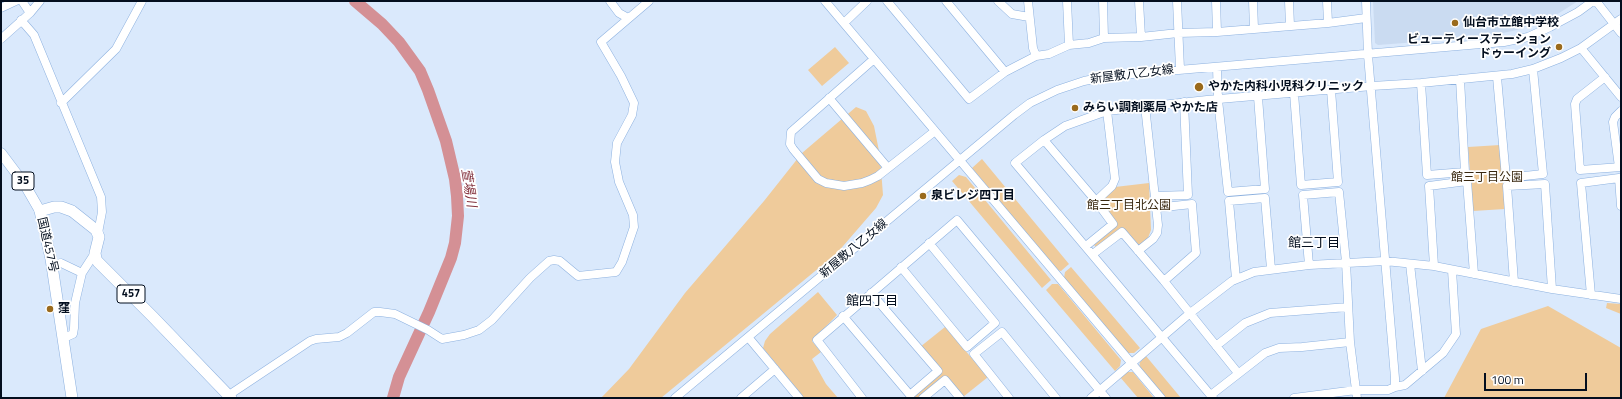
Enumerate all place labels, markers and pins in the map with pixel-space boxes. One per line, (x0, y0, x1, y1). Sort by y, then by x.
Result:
place label: 仙台市立館中学校 (1463, 16, 1559, 30)
marker: 仙台市立館中学校 (1450, 18, 1460, 28)
place label: ビューティーステーション ドゥーイング (1407, 33, 1551, 61)
marker: ビューティーステーション ドゥーイング (1554, 42, 1564, 52)
place label: やかた内科小児科クリニック (1208, 80, 1364, 94)
marker: やかた内科小児科クリニック (1193, 81, 1205, 93)
place label: みらい調剤薬局 やかた店 (1083, 101, 1218, 115)
marker: みらい調剤薬局 やかた店 (1070, 103, 1080, 113)
place label: 泉ビレジ四丁目 (931, 189, 1015, 203)
marker: 泉ビレジ四丁目 (918, 191, 928, 201)
place label: 窪 (58, 302, 70, 316)
marker: 窪 (45, 304, 55, 314)

